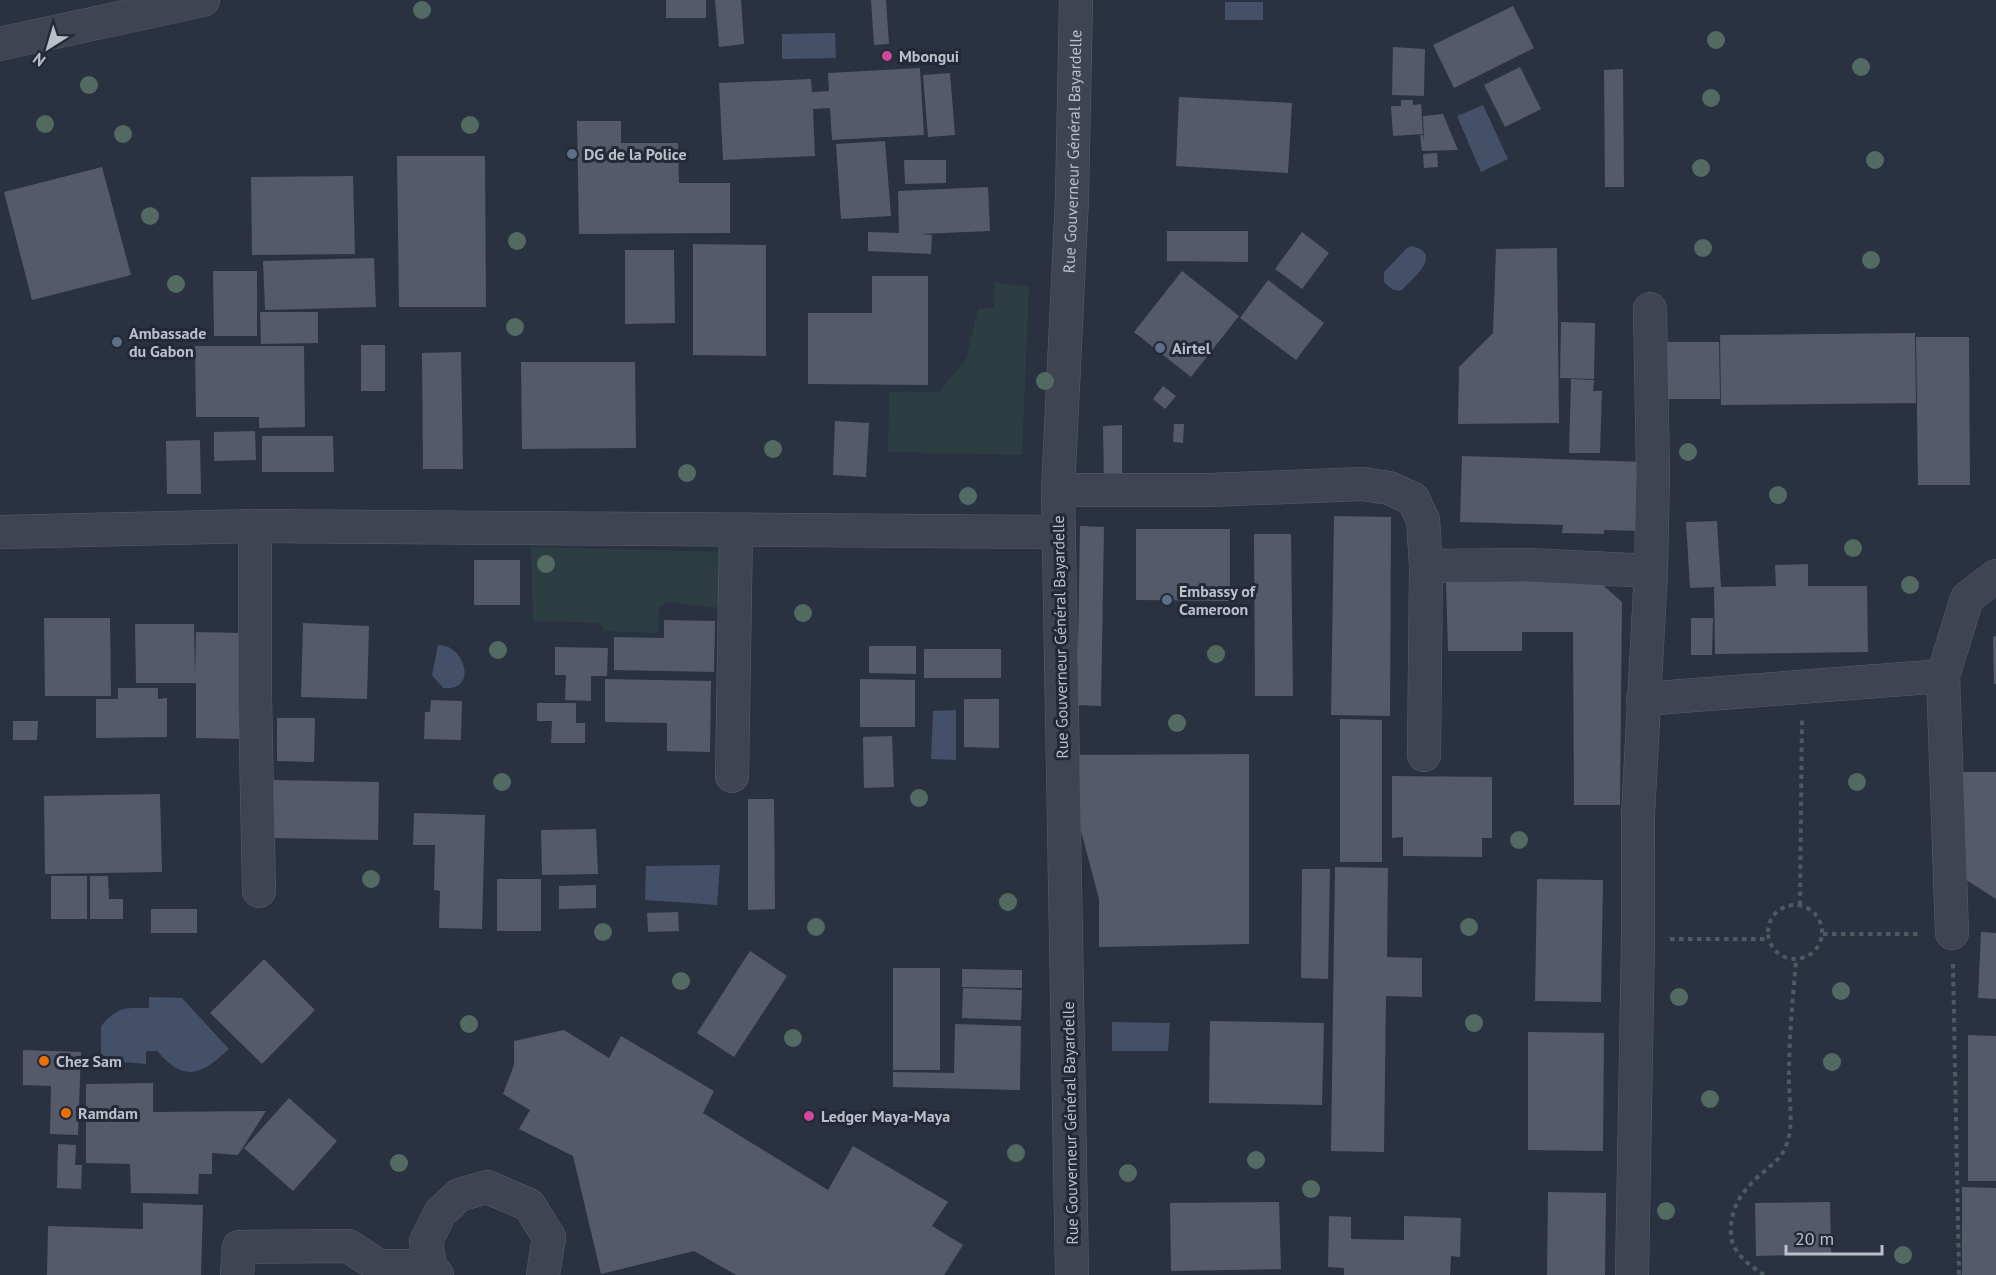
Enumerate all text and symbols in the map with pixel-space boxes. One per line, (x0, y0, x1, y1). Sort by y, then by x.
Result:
north arrow (18, 18, 78, 78)
street label: Rue Gouverneur Général Bayardelle (1058, 30, 1085, 274)
place label: Mbongui (899, 46, 959, 66)
text: N (29, 49, 49, 71)
marker: Mbongui (880, 49, 894, 63)
place label: DG de la Police (584, 144, 687, 164)
marker: DG de la Police (565, 147, 579, 161)
place label: Ambassade du Gabon (129, 323, 206, 361)
marker: Ambassade du Gabon (110, 335, 124, 349)
place label: Airtel (1172, 338, 1211, 358)
marker: Airtel (1153, 341, 1167, 355)
street label: Rue Gouverneur Général Bayardelle (1048, 515, 1072, 759)
place label: Embassy of Cameroon (1179, 581, 1256, 619)
marker: Embassy of Cameroon (1160, 593, 1174, 607)
street label: Rue Gouverneur Général Bayardelle (1058, 1001, 1082, 1245)
place label: Chez Sam (56, 1051, 122, 1071)
marker: Chez Sam (37, 1054, 51, 1068)
place label: Ramdam (78, 1103, 138, 1123)
marker: Ramdam (59, 1106, 73, 1120)
place label: Ledger Maya-Maya (821, 1106, 950, 1126)
marker: Ledger Maya-Maya (802, 1109, 816, 1123)
scale bar (1786, 1218, 1882, 1256)
text: 20 m (1795, 1227, 1834, 1250)

